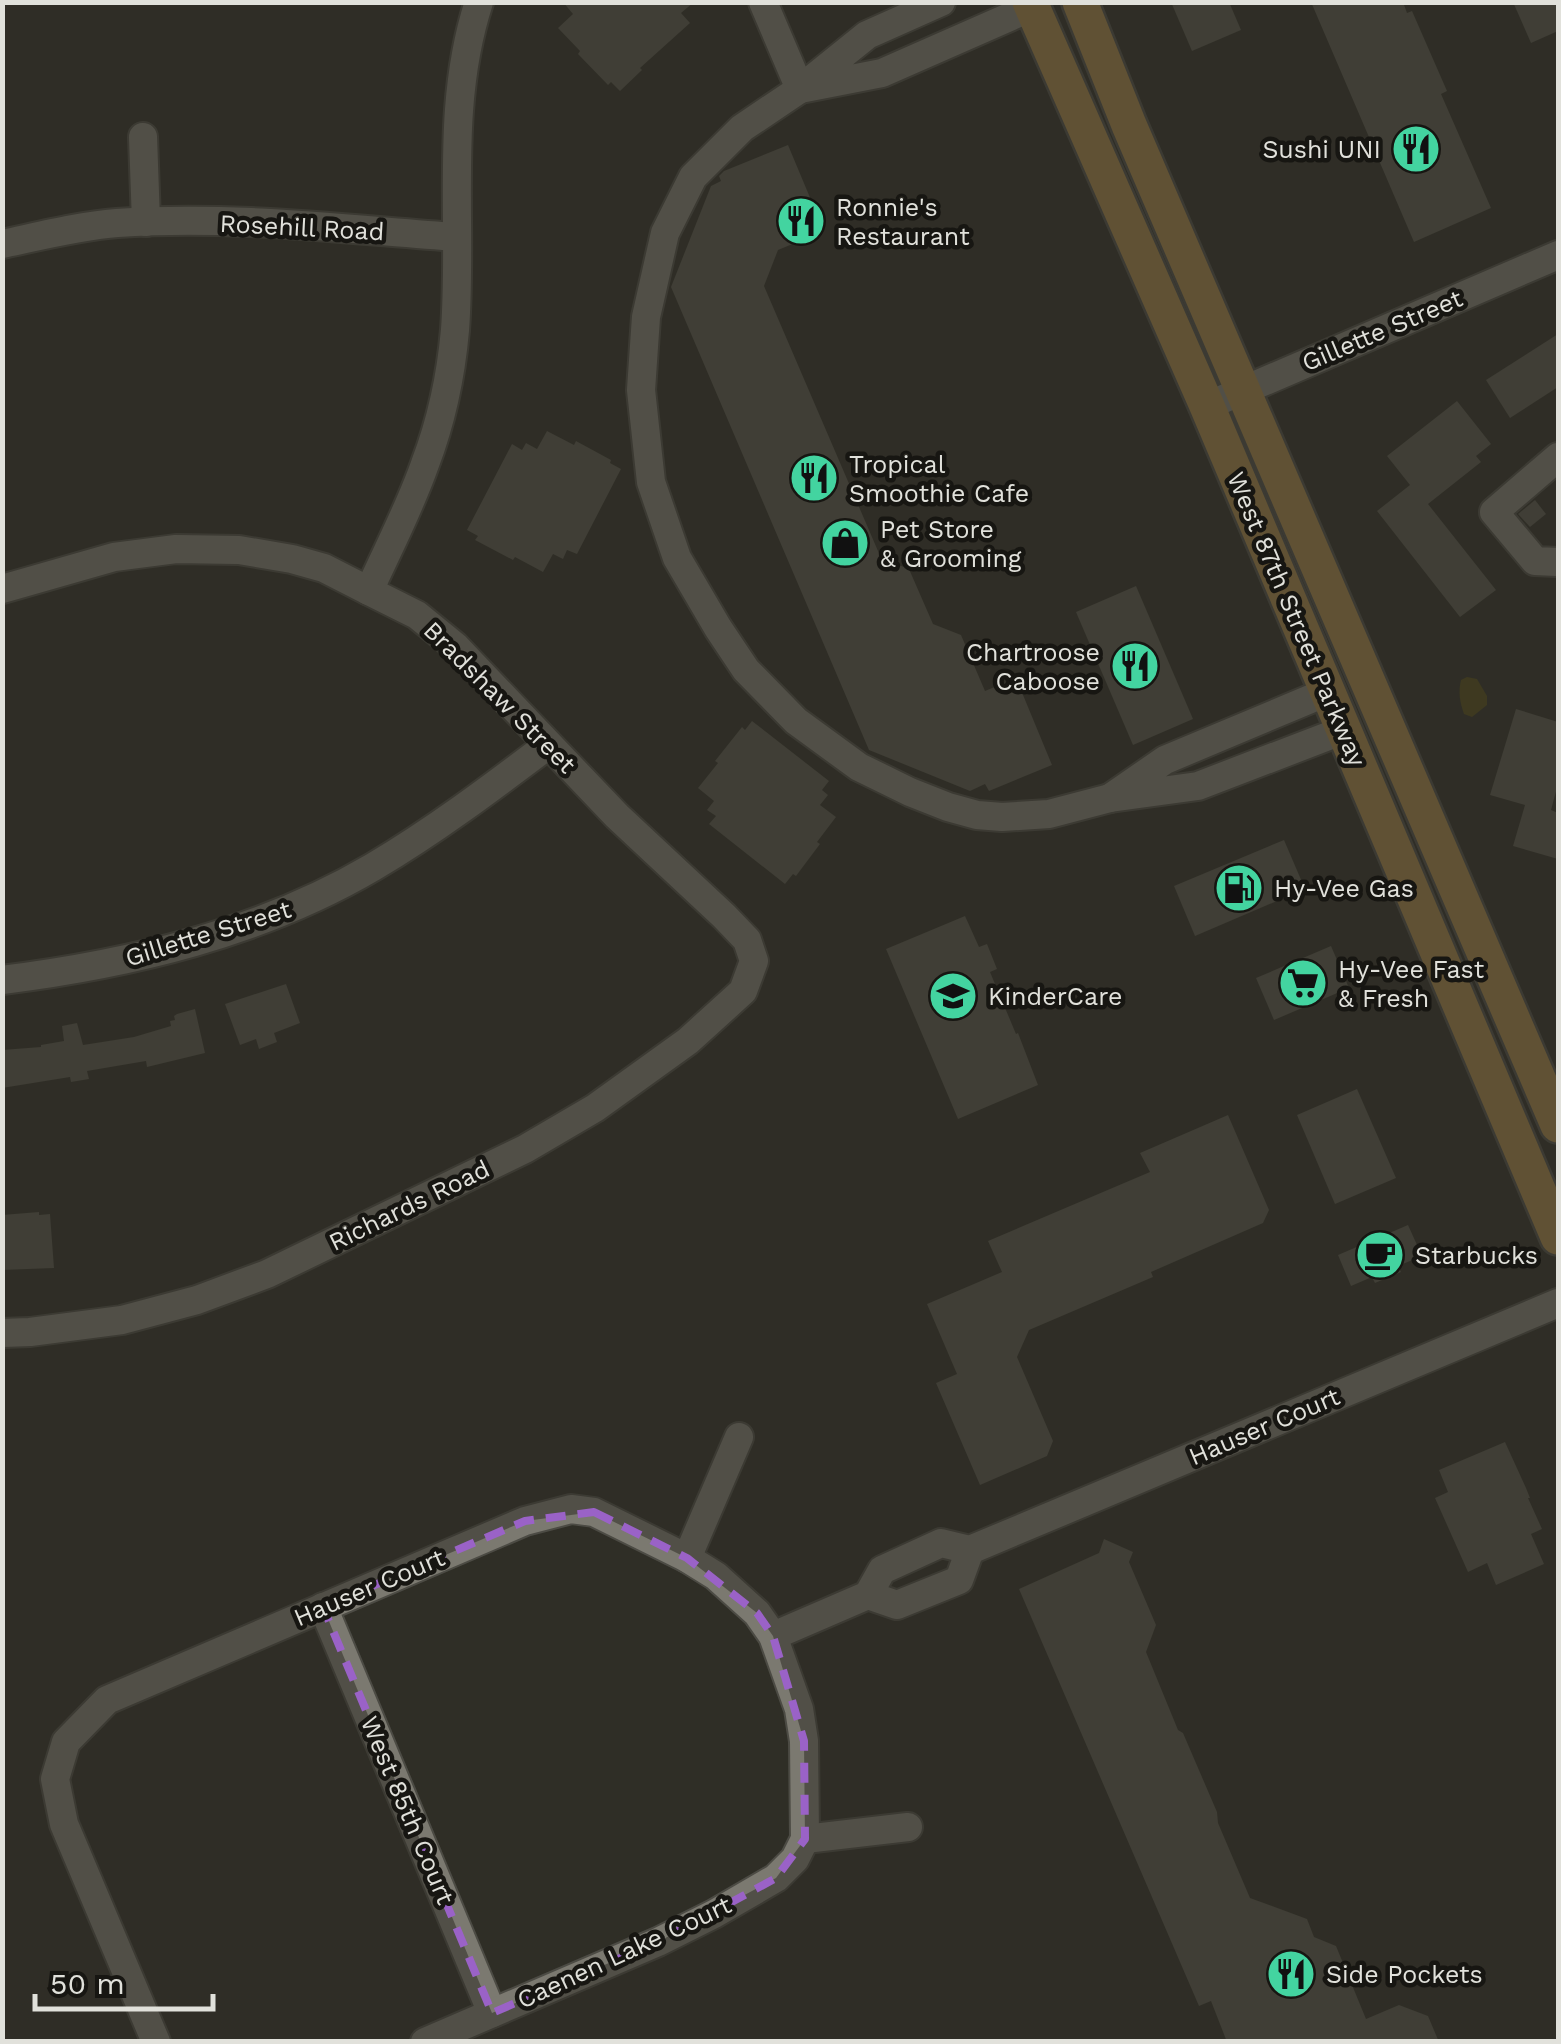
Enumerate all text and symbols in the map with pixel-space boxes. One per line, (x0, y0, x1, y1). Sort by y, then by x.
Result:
restaurant icon: Sushi UNI (1390, 123, 1442, 175)
place label: Sushi UNI (1262, 135, 1381, 164)
place label: Ronnie's Restaurant (836, 193, 970, 251)
restaurant icon: Ronnie's Restaurant (775, 195, 827, 247)
street label: Rosehill Road (219, 209, 385, 246)
street label: Gillette Street (1298, 283, 1467, 377)
place label: Tropical Smoothie Cafe (849, 450, 1029, 508)
restaurant icon: Tropical Smoothie Cafe (788, 452, 840, 504)
street label: West 87th Street Parkway (1221, 468, 1372, 771)
place label: Pet Store & Grooming (880, 515, 1022, 573)
shop icon: Pet Store & Grooming (819, 517, 871, 569)
street label: Bradshaw Street (418, 615, 582, 780)
place label: Chartroose Caboose (966, 638, 1100, 696)
restaurant icon: Chartroose Caboose (1109, 640, 1161, 692)
fuel station icon: Hy-Vee Gas (1213, 862, 1265, 914)
place label: Hy-Vee Gas (1274, 874, 1414, 903)
street label: Gillette Street (122, 894, 295, 972)
place label: Hy-Vee Fast & Fresh (1338, 955, 1485, 1013)
supermarket icon: Hy-Vee Fast & Fresh (1277, 957, 1329, 1009)
school or university icon: KinderCare (927, 970, 979, 1022)
place label: KinderCare (988, 982, 1122, 1011)
street label: Richards Road (324, 1154, 494, 1257)
cafe icon: Starbucks (1354, 1229, 1406, 1281)
place label: Starbucks (1415, 1241, 1538, 1270)
street label: Hauser Court (1184, 1381, 1344, 1471)
street label: Hauser Court (289, 1542, 449, 1632)
street label: West 85th Court (355, 1712, 460, 1909)
street label: Caenen Lake Court (513, 1890, 736, 2015)
restaurant icon: Side Pockets (1265, 1948, 1317, 2000)
scale bar (35, 1949, 212, 2011)
place label: Side Pockets (1326, 1960, 1483, 1989)
text: 50 m (50, 1966, 125, 2001)

